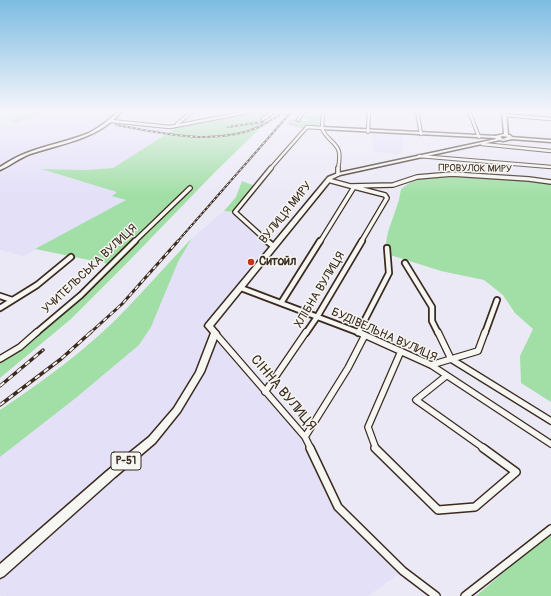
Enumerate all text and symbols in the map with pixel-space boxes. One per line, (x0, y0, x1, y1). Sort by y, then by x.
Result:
street label: ПРОВУЛОК МИРУ (438, 162, 512, 176)
street label: ВУЛИЦЯ МИРУ (257, 179, 315, 247)
street label: УЧИТЕЛЬСЬКА ВУЛИЦЯ (40, 221, 140, 317)
street label: ХЛІБНА ВУЛИЦЯ (292, 249, 348, 331)
place label: Ситойл (259, 255, 296, 269)
marker: Ситойл (246, 257, 256, 267)
street label: БУДІВЕЛЬНА ВУЛИЦЯ (329, 305, 439, 365)
street label: СІННА ВУЛИЦЯ (246, 352, 320, 434)
road number: Р-51 (111, 452, 141, 470)

